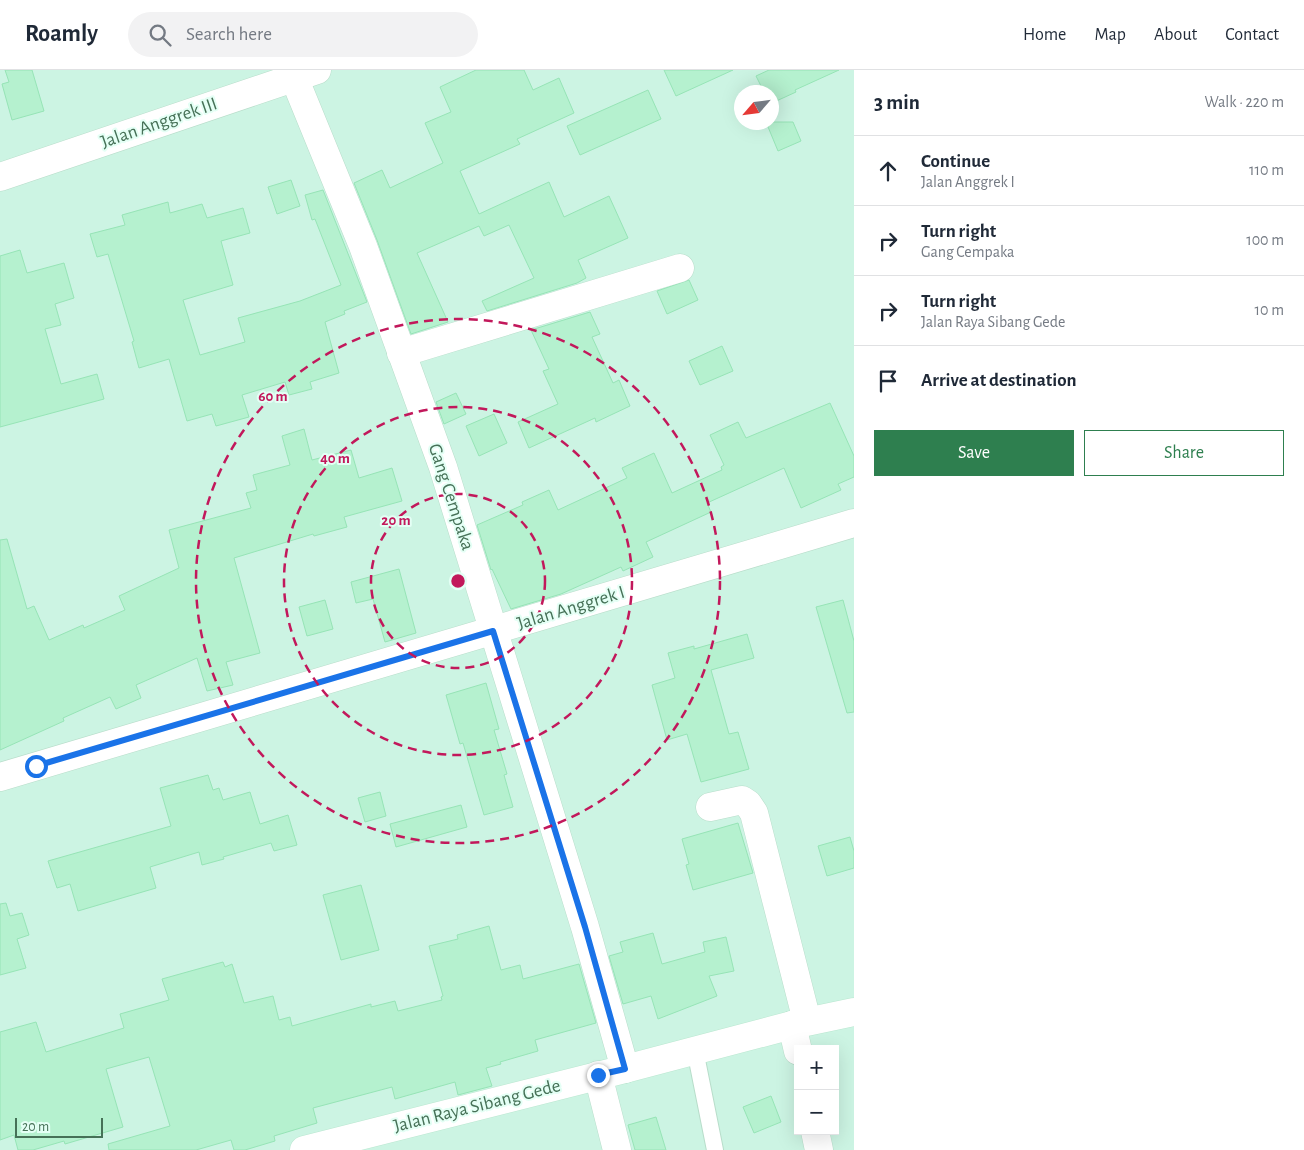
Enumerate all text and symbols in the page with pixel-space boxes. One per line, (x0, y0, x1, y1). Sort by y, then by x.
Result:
search box (128, 12, 478, 57)
icon: search (146, 21, 174, 49)
text: Roamly (25, 22, 98, 46)
text: Search here (186, 25, 272, 44)
text: Home (1023, 26, 1066, 44)
text: Map (1094, 26, 1126, 44)
text: About (1154, 26, 1197, 44)
text: Contact (1225, 26, 1279, 44)
north arrow (734, 85, 779, 130)
text: 3 min (874, 92, 920, 113)
street label: Jalan Anggrek III (98, 94, 220, 152)
text: Walk · 220 m (1205, 94, 1284, 110)
text: Continue (921, 152, 990, 171)
icon: ahead (874, 157, 902, 185)
text: 110 m (1249, 162, 1284, 178)
text: Jalan Anggrek I (921, 174, 1015, 190)
text: Turn right (921, 222, 996, 241)
icon: right (874, 227, 902, 255)
text: 100 m (1246, 232, 1284, 248)
text: Gang Cempaka (921, 244, 1014, 260)
text: Turn right (921, 292, 996, 311)
icon: right (874, 297, 902, 325)
text: 10 m (1255, 302, 1284, 318)
text: Jalan Raya Sibang Gede (921, 314, 1065, 330)
icon: arrive (874, 367, 902, 395)
text: Arrive at destination (921, 371, 1077, 390)
text: 60 m (258, 389, 288, 404)
button: Save (874, 430, 1074, 476)
button: Share (1084, 430, 1284, 476)
street label: Gang Cempaka (425, 441, 477, 553)
text: 40 m (320, 451, 350, 466)
text: 20 m (381, 513, 411, 528)
centre of rings (449, 572, 467, 590)
street label: Jalan Anggrek I (515, 583, 627, 633)
route start (25, 755, 48, 778)
map controls (794, 1045, 839, 1135)
button: + (794, 1045, 839, 1090)
route end (587, 1064, 610, 1087)
street label: Jalan Raya Sibang Gede (392, 1076, 562, 1136)
button: − (794, 1090, 839, 1135)
scale bar (15, 1115, 102, 1138)
text: 20 m (22, 1120, 49, 1134)

